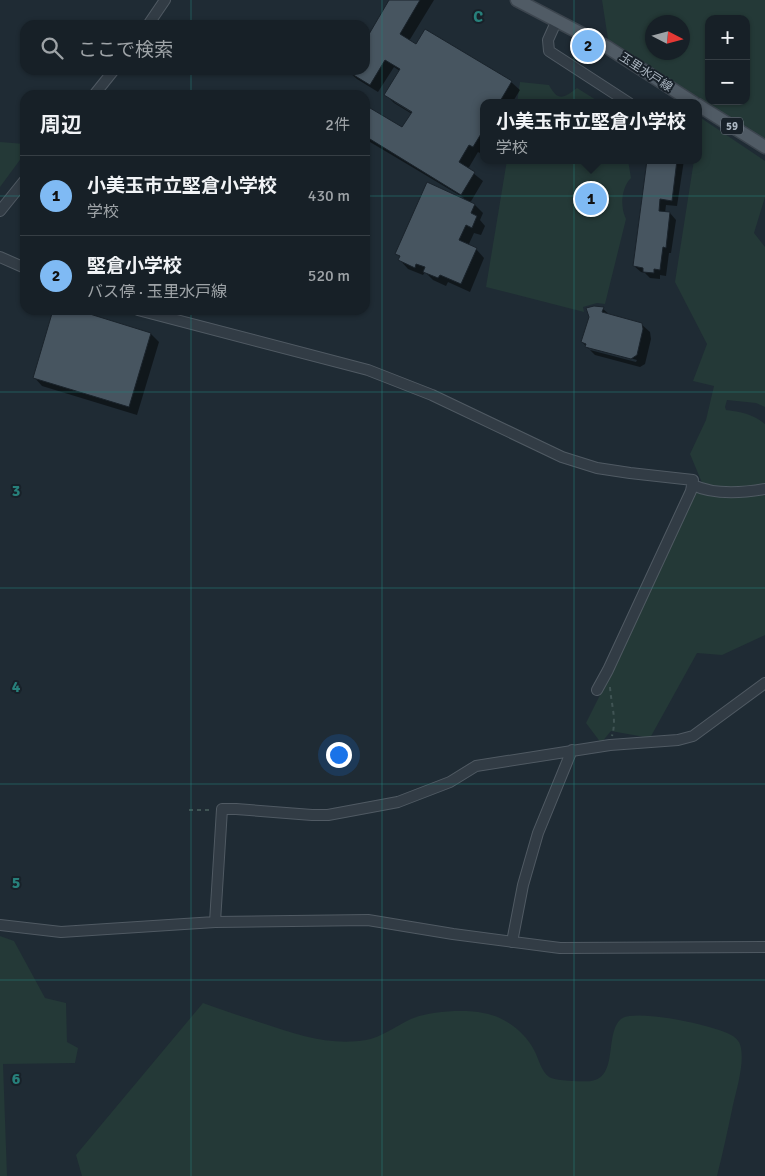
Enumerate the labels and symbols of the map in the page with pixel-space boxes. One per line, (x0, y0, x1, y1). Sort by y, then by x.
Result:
text: C (473, 7, 483, 27)
north arrow (645, 15, 690, 60)
pin: 2 (572, 27, 604, 65)
street label: 玉里水戸線 (616, 50, 675, 95)
road number: 59 (721, 118, 743, 134)
pin: 1 (575, 180, 607, 218)
text: 3 (12, 481, 20, 501)
text: 4 (12, 677, 21, 697)
your location (326, 742, 352, 768)
text: 5 (12, 873, 20, 893)
text: 6 (12, 1069, 21, 1089)

